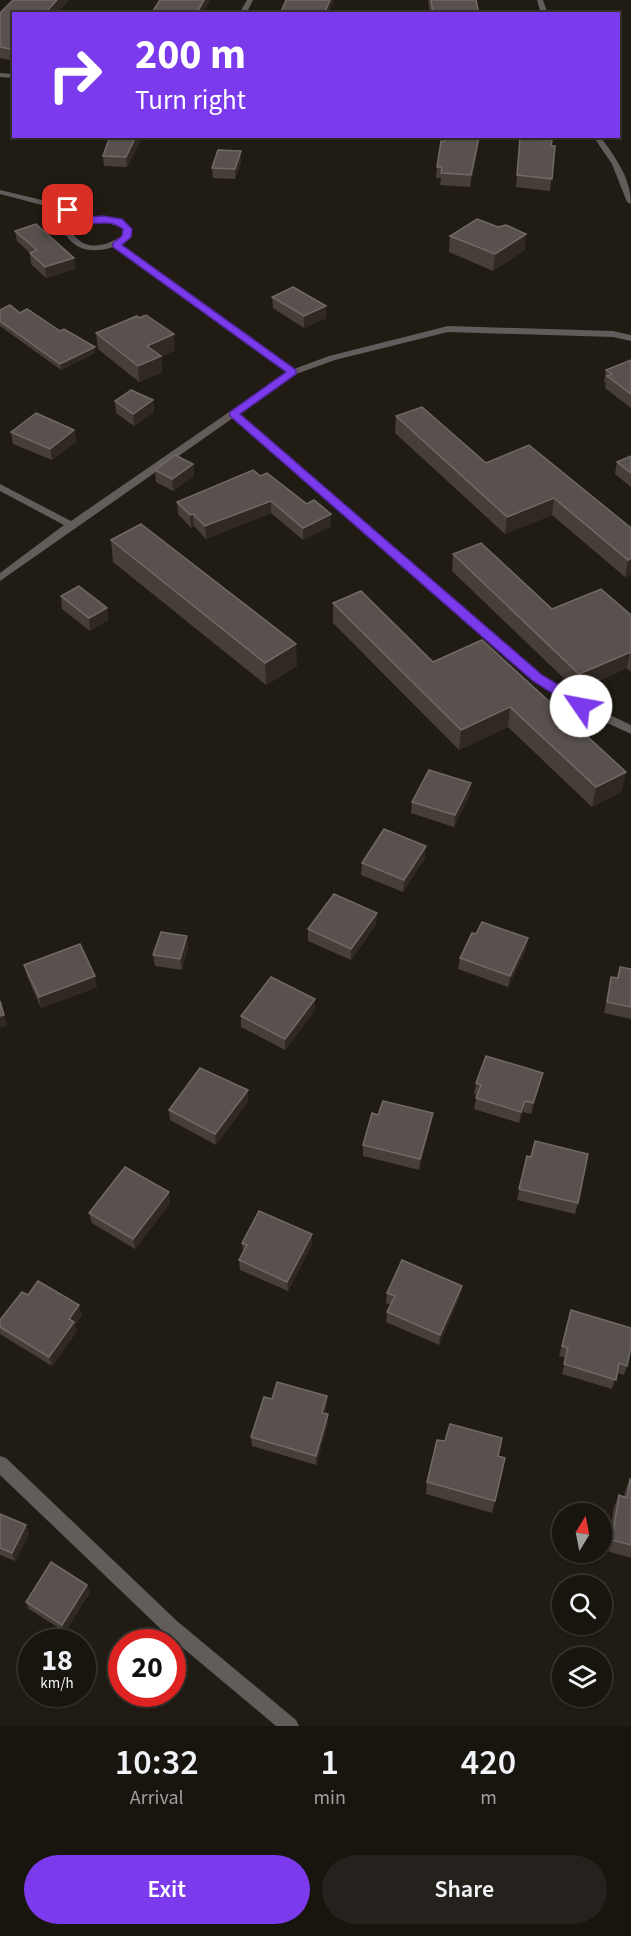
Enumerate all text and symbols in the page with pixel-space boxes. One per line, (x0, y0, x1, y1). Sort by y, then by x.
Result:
text: 200 m (135, 25, 246, 85)
icon: right (36, 36, 114, 114)
text: Turn right (135, 81, 246, 120)
pin (42, 184, 93, 235)
icon: arrive (51, 193, 84, 226)
position arrow (549, 674, 613, 738)
north arrow (552, 1503, 612, 1563)
map controls (552, 1503, 612, 1707)
button: search (552, 1575, 612, 1635)
speed limit sign: 20 (108, 1629, 186, 1707)
text: 18 (41, 1639, 73, 1682)
button: layers (552, 1647, 612, 1707)
text: km/h (40, 1673, 74, 1694)
text: 10:32 (115, 1737, 199, 1788)
text: 1 (320, 1737, 339, 1788)
text: 420 (461, 1737, 516, 1788)
text: Arrival (130, 1784, 184, 1812)
text: min (313, 1784, 346, 1812)
text: m (480, 1784, 497, 1812)
button: Exit (24, 1855, 310, 1924)
button: Share (322, 1855, 607, 1924)

